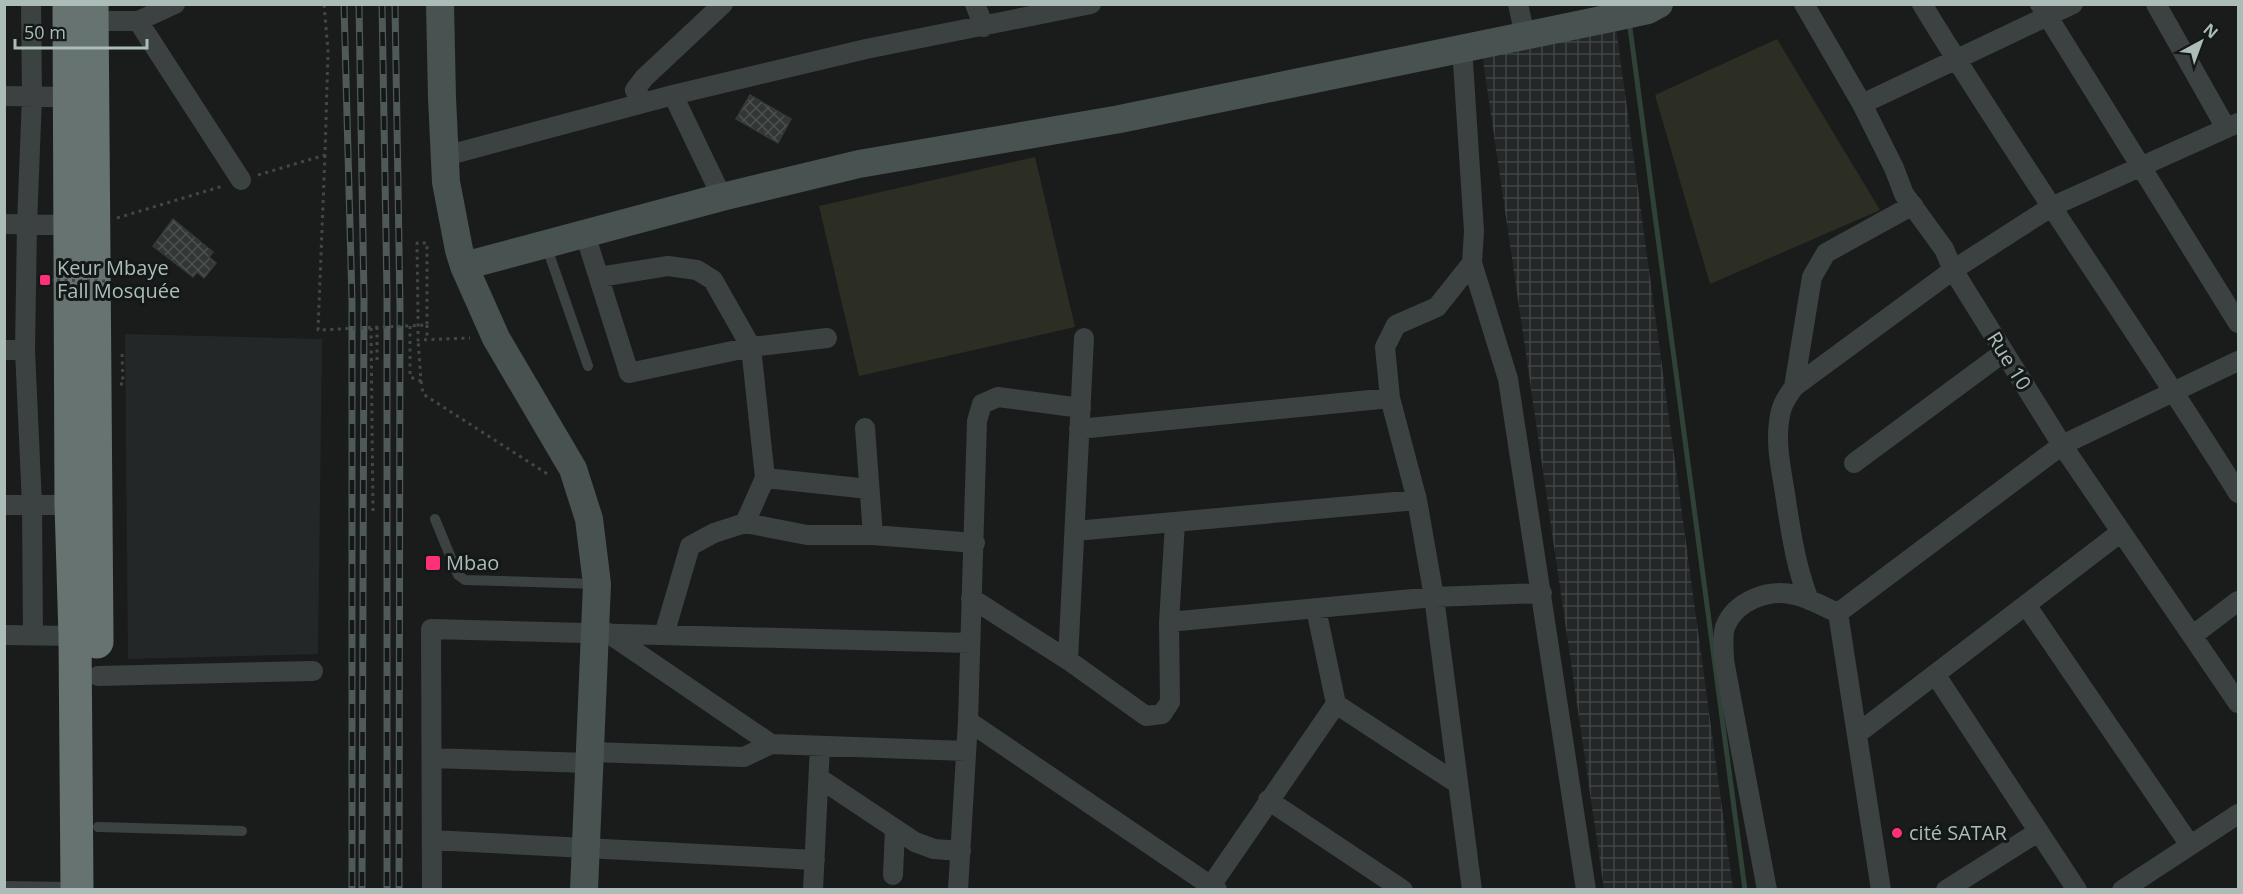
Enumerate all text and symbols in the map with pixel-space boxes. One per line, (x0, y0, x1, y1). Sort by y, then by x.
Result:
scale bar (15, 12, 147, 50)
north arrow (2171, 12, 2231, 72)
text: N (2199, 18, 2223, 43)
text: 50 m (24, 20, 66, 44)
place label: Keur Mbaye Fall Mosquée (57, 254, 180, 304)
marker: Keur Mbaye Fall Mosquée (38, 273, 52, 287)
street label: Rue 10 (1981, 326, 2038, 395)
place label: Mbao (446, 549, 499, 576)
marker: Mbao (424, 554, 442, 572)
place label: cité SATAR (1909, 819, 2007, 846)
marker: cité SATAR (1890, 826, 1904, 840)

